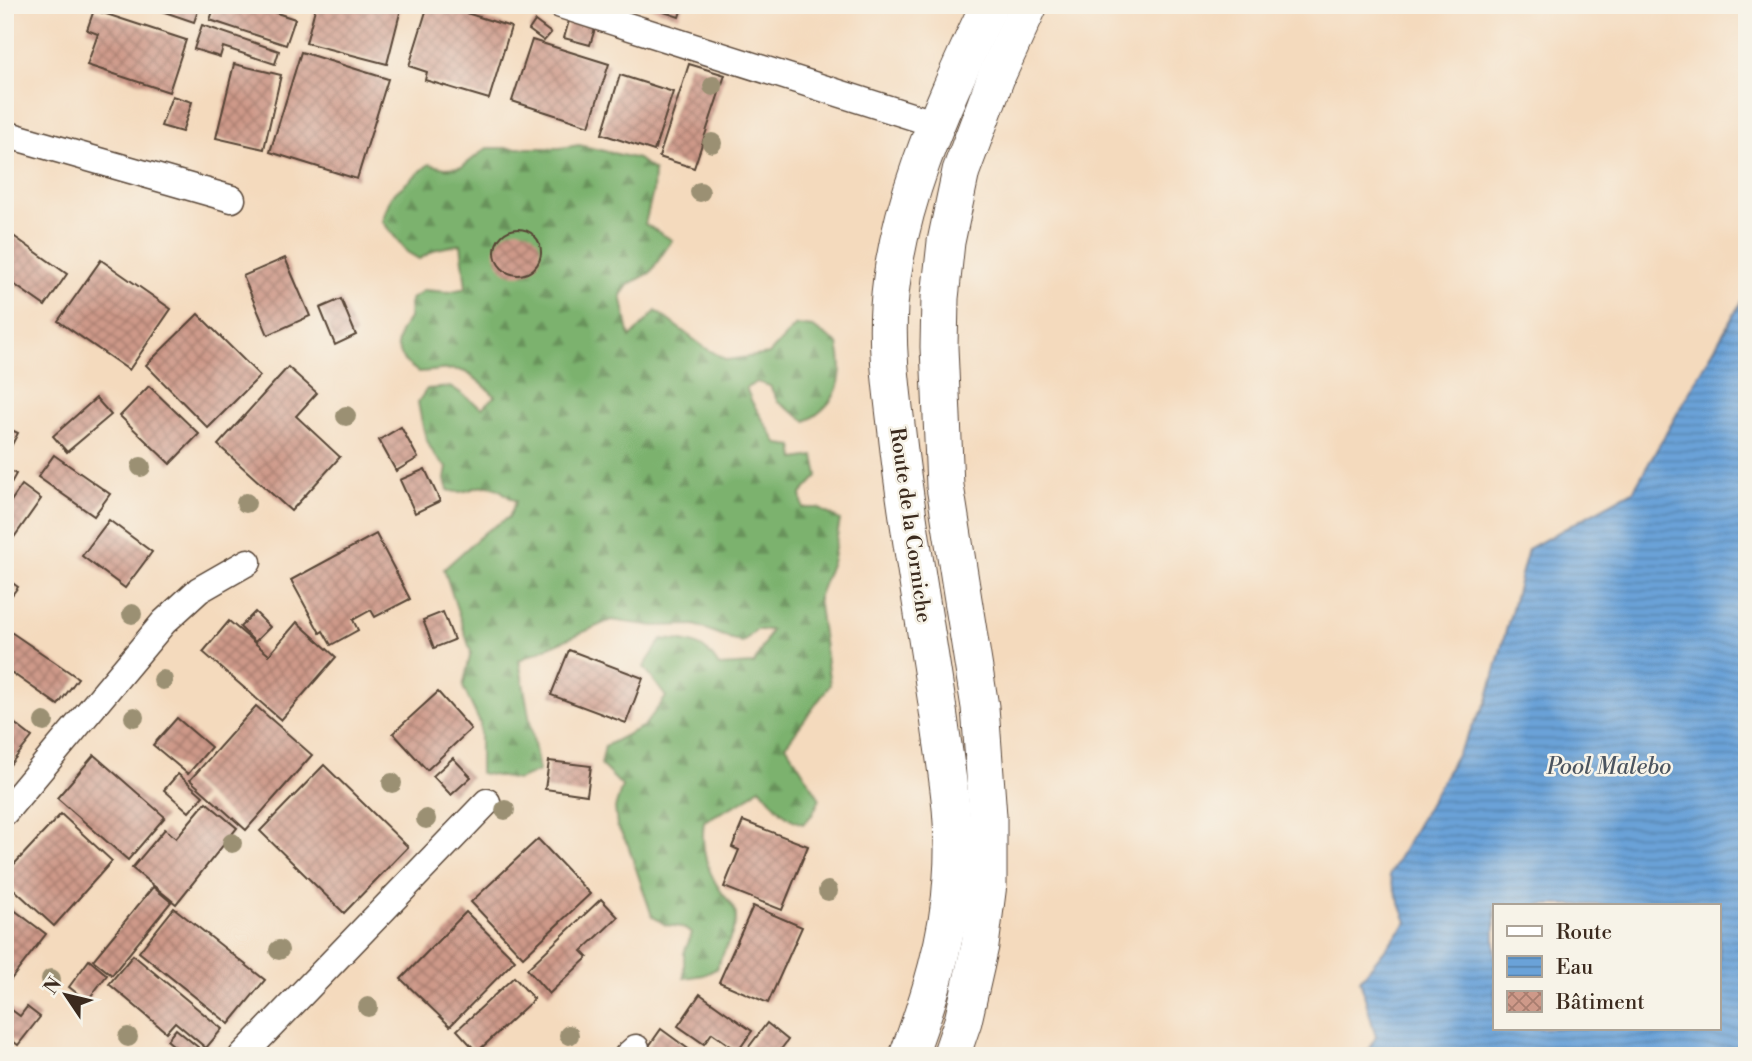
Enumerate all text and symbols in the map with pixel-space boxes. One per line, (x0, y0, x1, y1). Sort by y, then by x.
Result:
street label: Route de la Corniche (883, 426, 937, 624)
water label: Pool Malebo (1546, 753, 1671, 781)
legend (1493, 904, 1720, 1030)
text: Route (1556, 920, 1612, 946)
text: Eau (1556, 955, 1593, 981)
north arrow (32, 960, 102, 1030)
text: N (39, 973, 67, 999)
text: Bâtiment (1555, 990, 1645, 1016)

